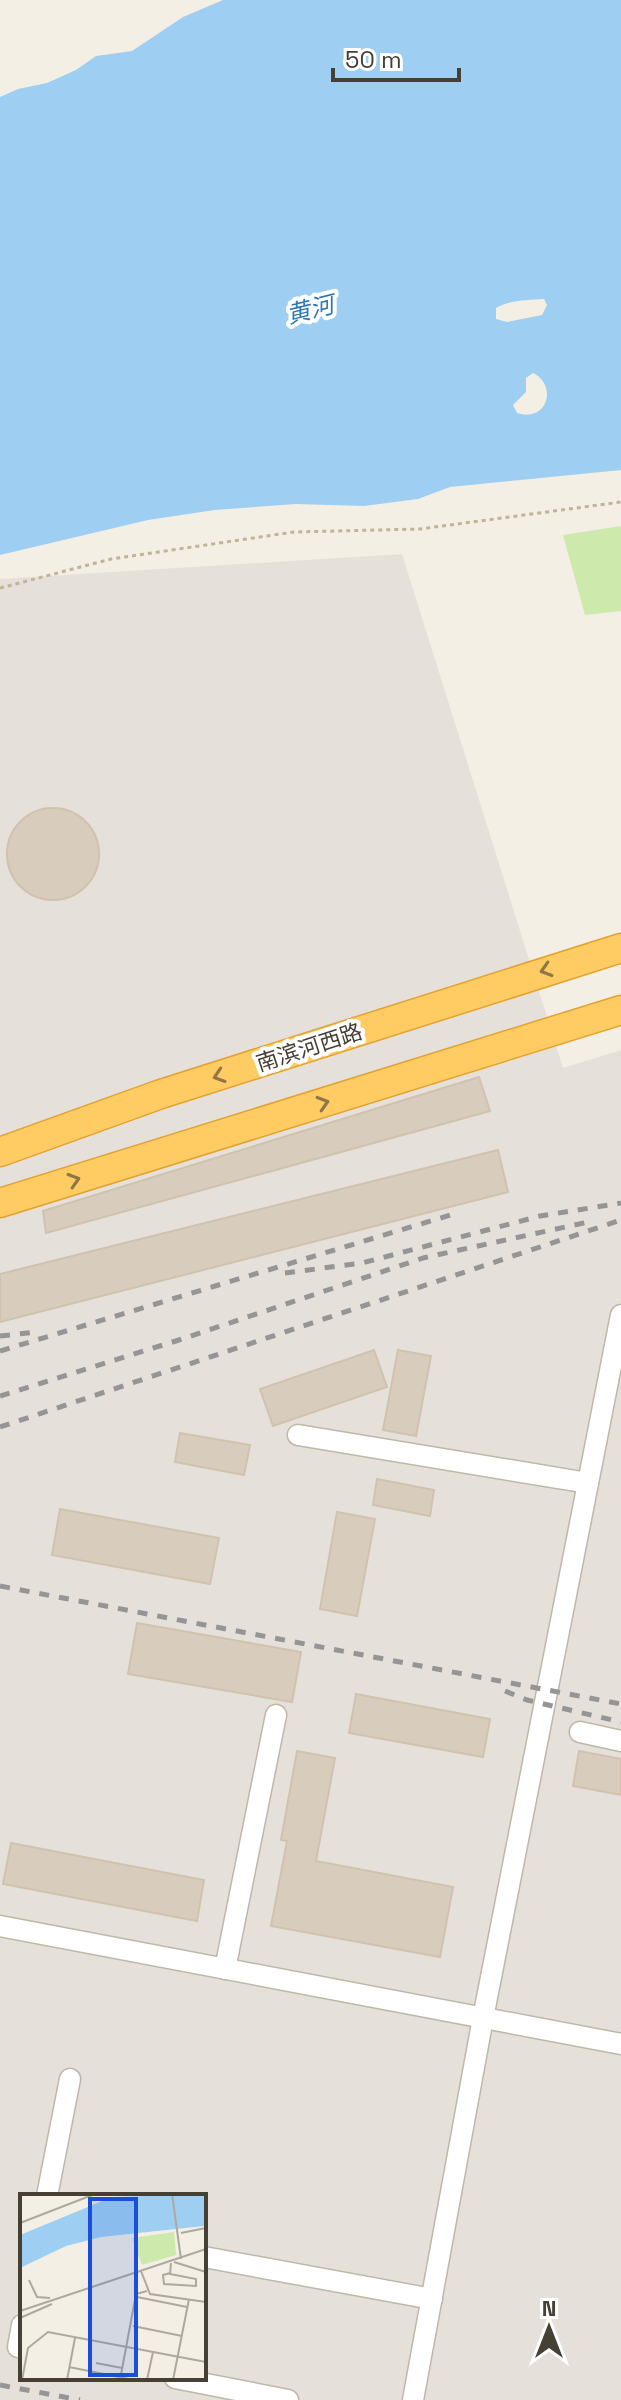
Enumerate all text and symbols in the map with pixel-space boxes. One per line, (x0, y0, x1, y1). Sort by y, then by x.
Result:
scale bar (333, 32, 459, 82)
text: 50 m (345, 44, 402, 75)
water label: 黄河 (283, 288, 341, 330)
one-way arrow (540, 961, 554, 977)
street label: 南滨河西路 (252, 1017, 366, 1077)
one-way arrow (213, 1067, 226, 1083)
one-way arrow (315, 1096, 329, 1112)
one-way arrow (67, 1173, 81, 1189)
inset map (20, 2194, 206, 2380)
north arrow (509, 2288, 589, 2368)
text: N (542, 2294, 556, 2322)

